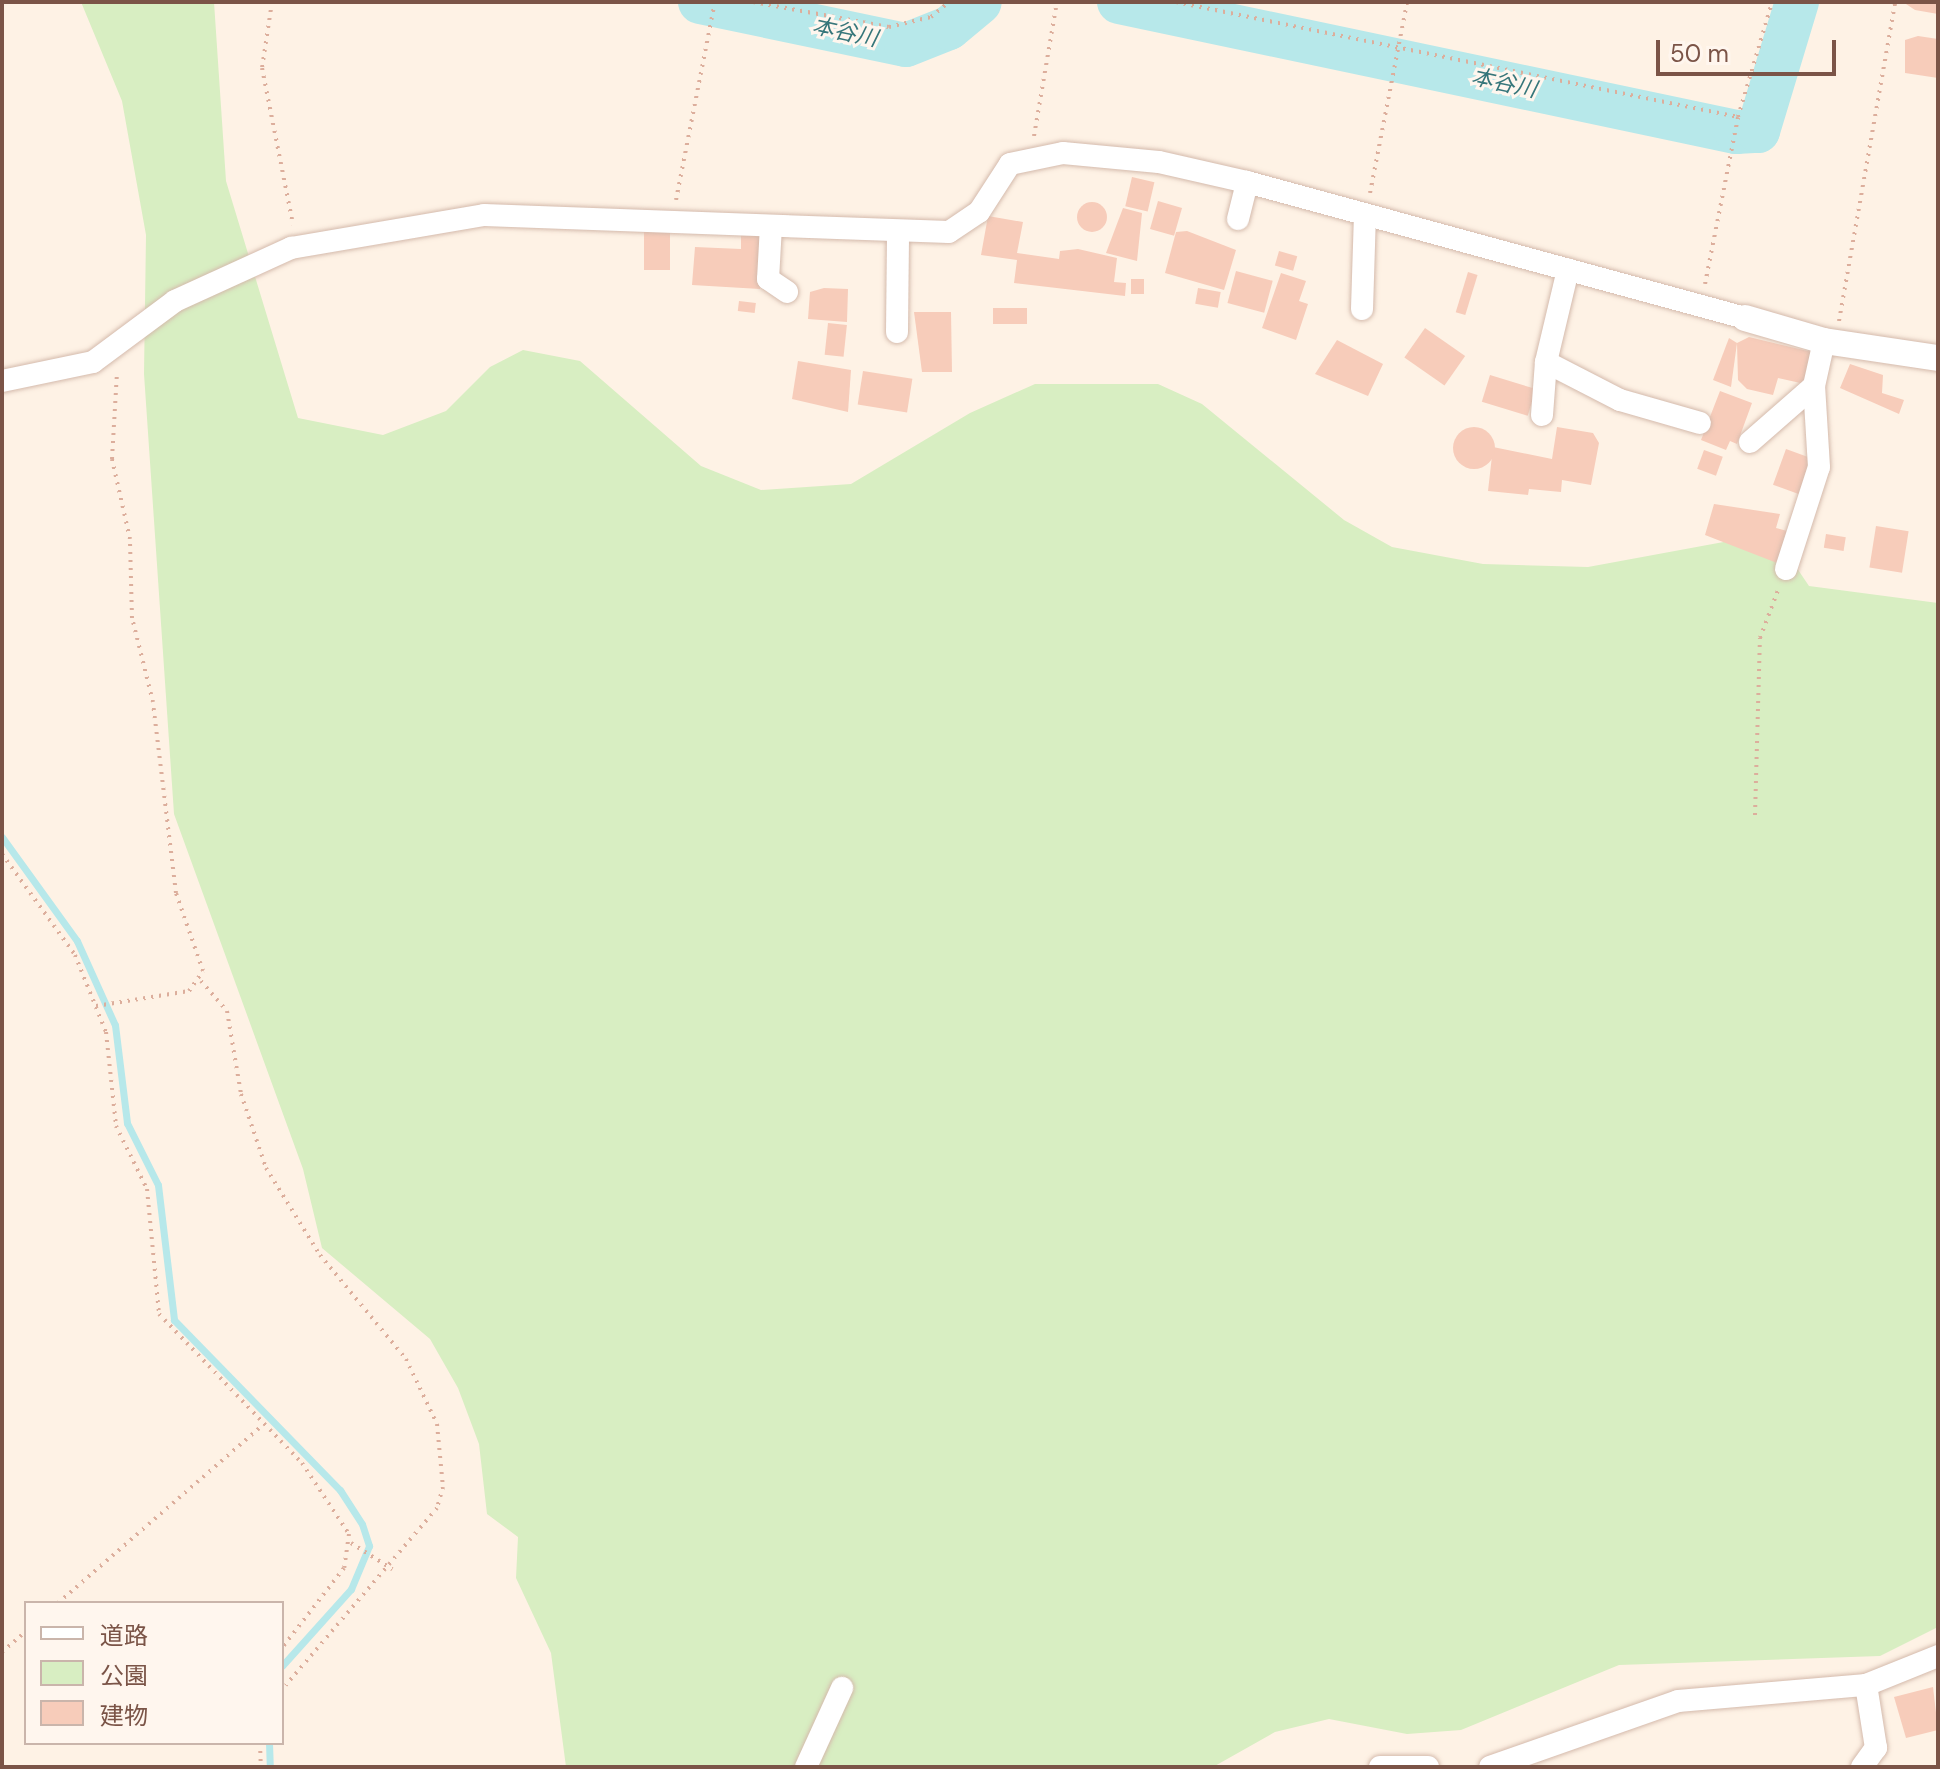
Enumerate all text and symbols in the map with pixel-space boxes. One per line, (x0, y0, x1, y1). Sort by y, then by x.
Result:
water label: 本谷川 (810, 12, 880, 52)
scale bar (1660, 24, 1840, 74)
text: 50 m (1670, 38, 1729, 69)
water label: 本谷川 (1469, 63, 1539, 103)
legend (24, 1601, 284, 1745)
text: 道路 (100, 1620, 148, 1651)
text: 公園 (100, 1660, 148, 1691)
text: 建物 (100, 1700, 148, 1731)

